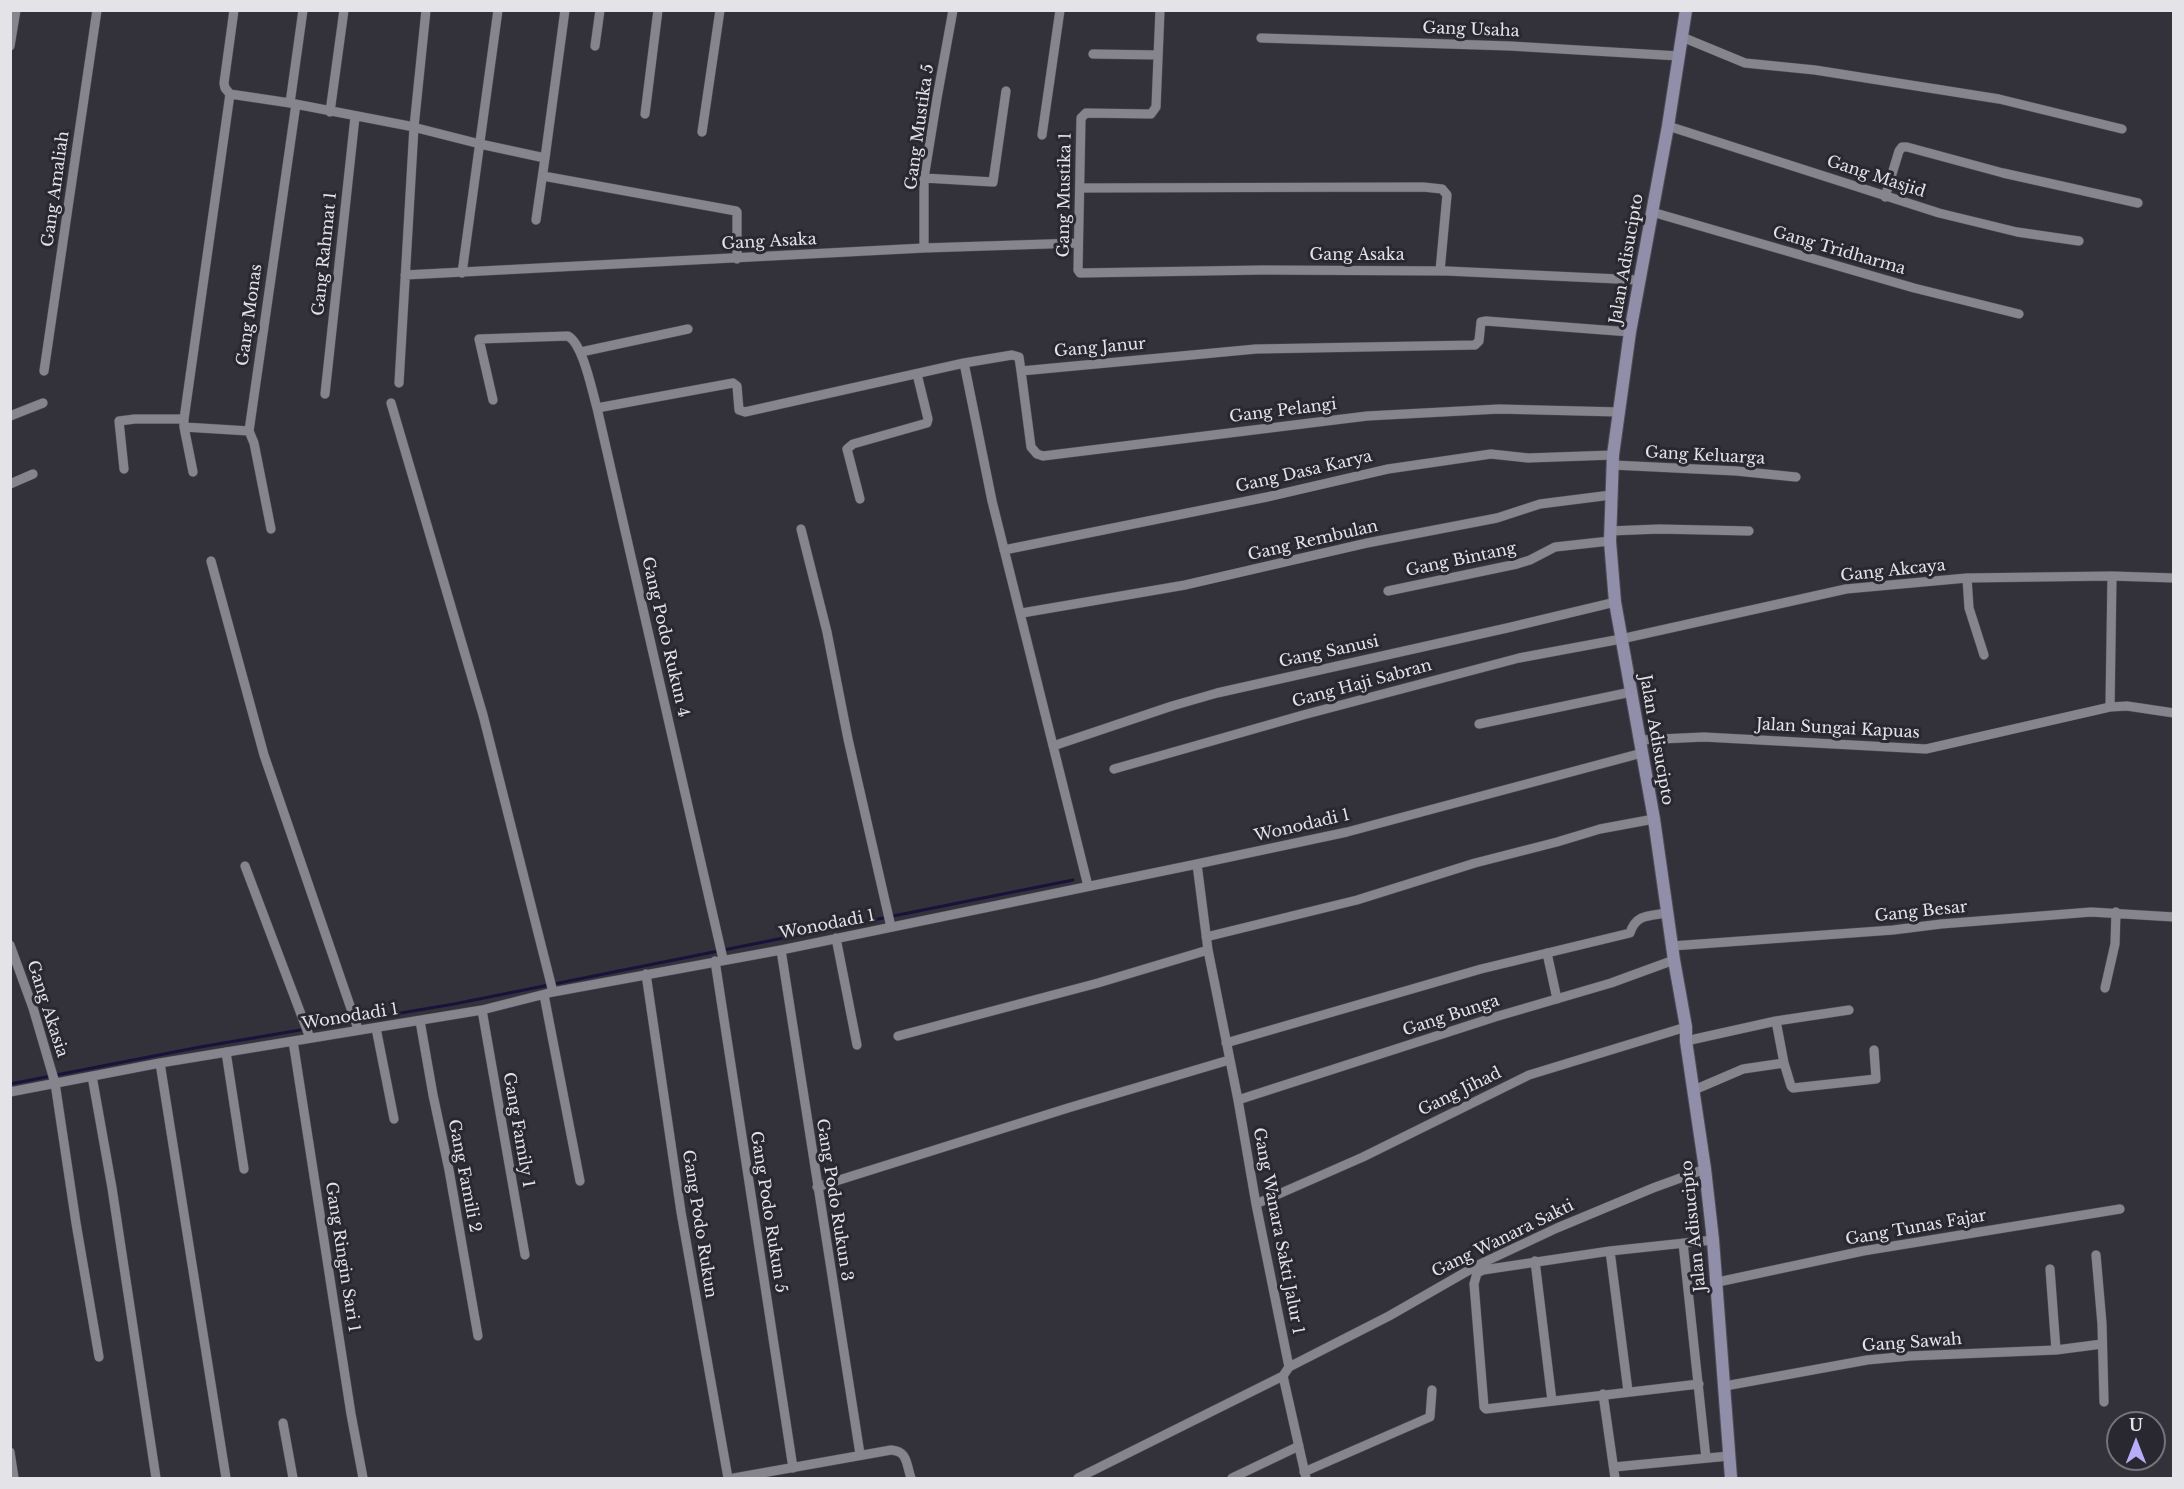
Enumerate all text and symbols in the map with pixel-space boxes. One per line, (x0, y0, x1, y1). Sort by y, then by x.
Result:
street label: Gang Usaha (1422, 19, 1520, 41)
street label: Gang Mustika 5 (902, 63, 938, 191)
street label: Gang Amaliah (38, 130, 74, 248)
street label: Gang Mustika 1 (1054, 132, 1076, 258)
street label: Gang Masjid (1824, 152, 1928, 202)
street label: Gang Rahmat 1 (309, 191, 341, 317)
street label: Jalan Adisucipto (1606, 192, 1648, 326)
street label: Gang Tridharma (1770, 223, 1908, 279)
street label: Gang Asaka (721, 230, 817, 254)
street label: Gang Asaka (1309, 245, 1405, 265)
street label: Gang Monas (233, 263, 267, 367)
street label: Gang Janur (1053, 334, 1147, 362)
street label: Gang Pelangi (1228, 395, 1338, 427)
street label: Gang Keluarga (1645, 443, 1765, 469)
street label: Gang Dasa Karya (1234, 447, 1374, 497)
street label: Gang Rembulan (1246, 517, 1380, 565)
street label: Gang Bintang (1404, 539, 1518, 581)
street label: Gang Podo Rukun 4 (637, 555, 693, 719)
street label: Gang Akcaya (1839, 556, 1947, 586)
street label: Gang Sanusi (1277, 632, 1381, 672)
street label: Gang Haji Sabran (1290, 656, 1434, 712)
street label: Jalan Adisucipto (1635, 673, 1677, 807)
street label: Jalan Sungai Kapuas (1756, 715, 1920, 743)
street label: Wonodadi 1 (1253, 806, 1351, 846)
street label: Gang Besar (1874, 898, 1968, 926)
street label: Wonodadi 1 (777, 906, 877, 944)
street label: Gang Akasia (22, 958, 72, 1060)
street label: Gang Bunga (1400, 991, 1502, 1041)
street label: Wonodadi 1 (301, 1000, 399, 1034)
street label: Gang Jihad (1415, 1064, 1505, 1120)
street label: Gang Family 1 (498, 1071, 538, 1189)
street label: Gang Podo Rukun 3 (812, 1117, 856, 1283)
street label: Gang Famili 2 (444, 1118, 484, 1234)
street label: Gang Wanara Sakti Jalur 1 (1249, 1126, 1307, 1336)
street label: Gang Podo Rukun 5 (746, 1130, 790, 1294)
street label: Gang Podo Rukun (678, 1149, 720, 1299)
street label: Jalan Adisucipto (1678, 1159, 1710, 1293)
street label: Gang Ringin Sari 1 (321, 1181, 363, 1333)
street label: Gang Wanara Sakti (1429, 1196, 1577, 1282)
street label: Gang Tunas Fajar (1844, 1206, 1988, 1250)
street label: Gang Sawah (1861, 1330, 1963, 1356)
north arrow (2106, 1411, 2166, 1471)
text: U (2129, 1415, 2143, 1435)

